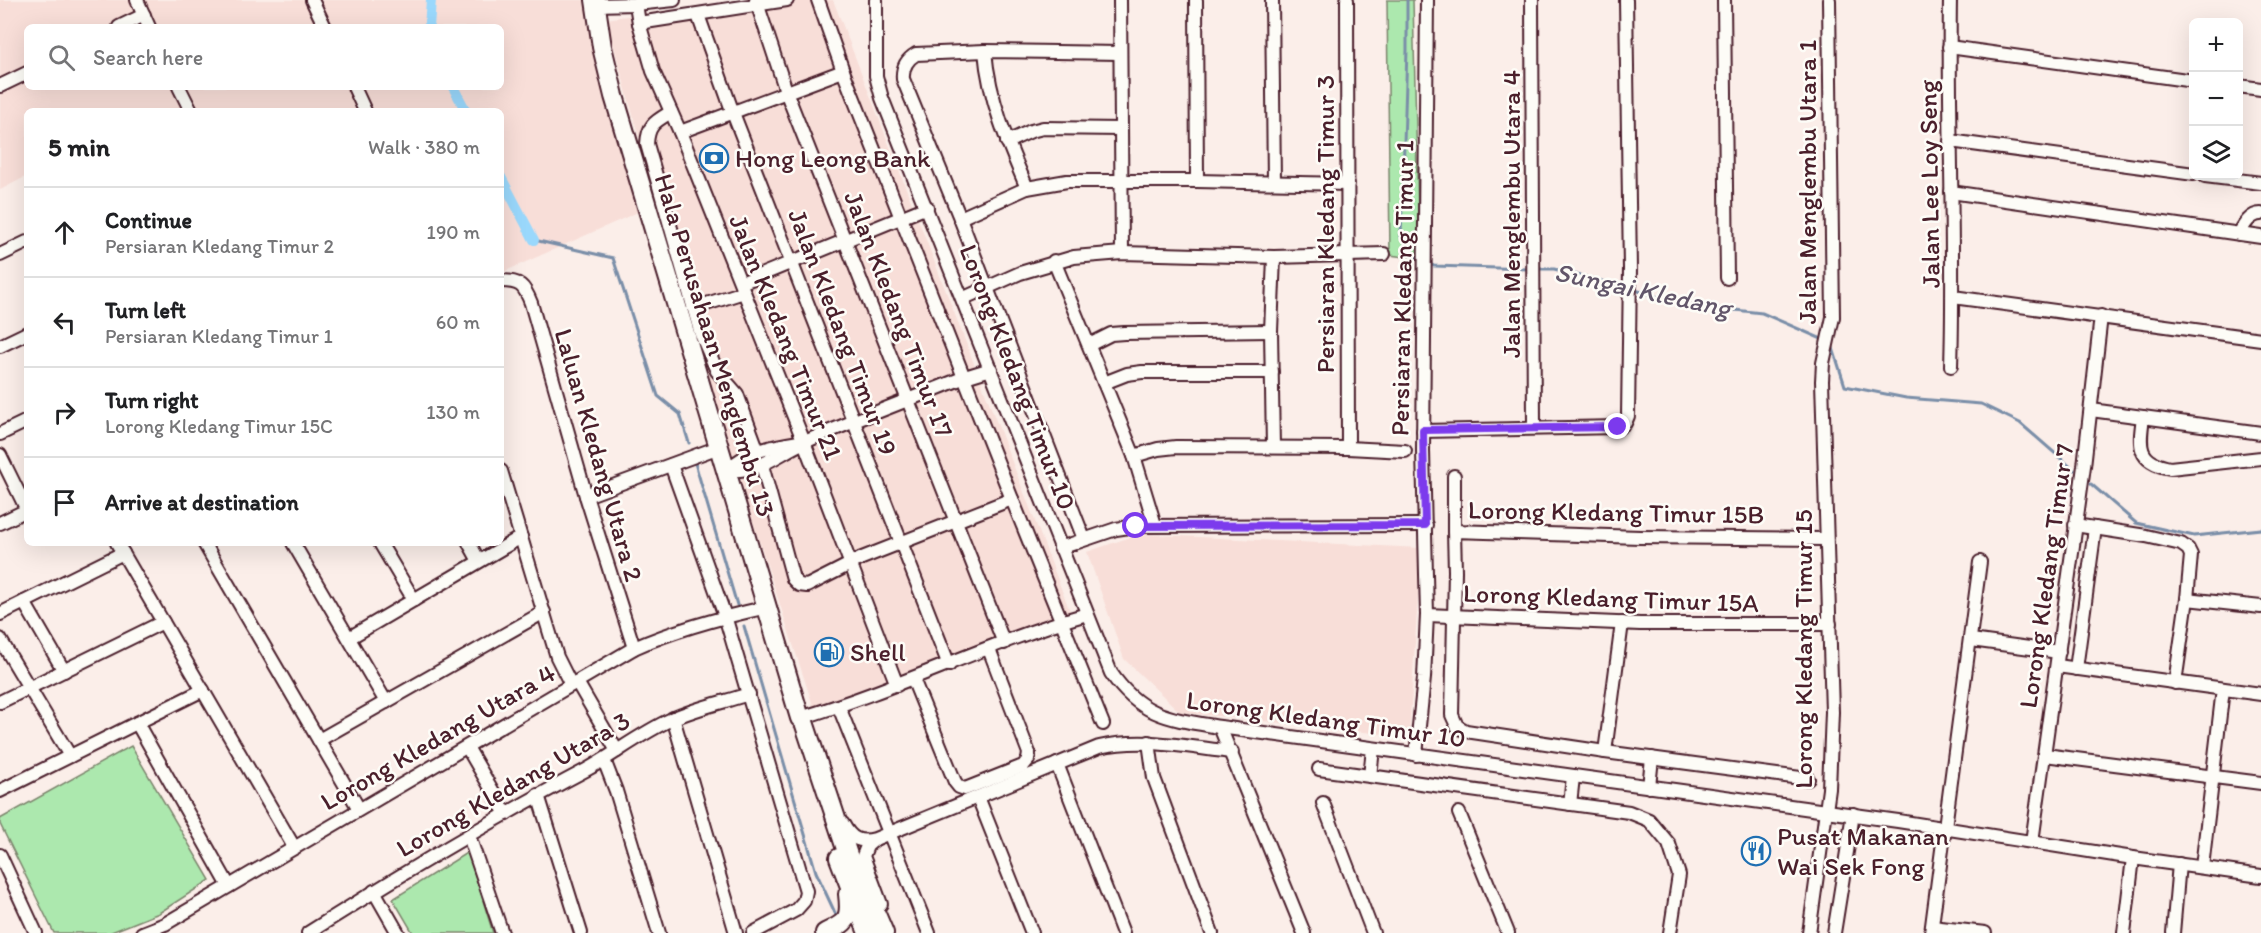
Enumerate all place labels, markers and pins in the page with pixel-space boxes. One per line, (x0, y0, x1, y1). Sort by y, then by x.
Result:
bank icon: Hong Leong Bank (698, 142, 730, 174)
place label: Hong Leong Bank (735, 142, 931, 174)
fuel station icon: Shell (813, 636, 845, 668)
place label: Shell (850, 636, 906, 668)
place label: Pusat Makanan Wai Sek Fong (1777, 820, 1949, 882)
restaurant icon: Pusat Makanan Wai Sek Fong (1740, 835, 1772, 867)

